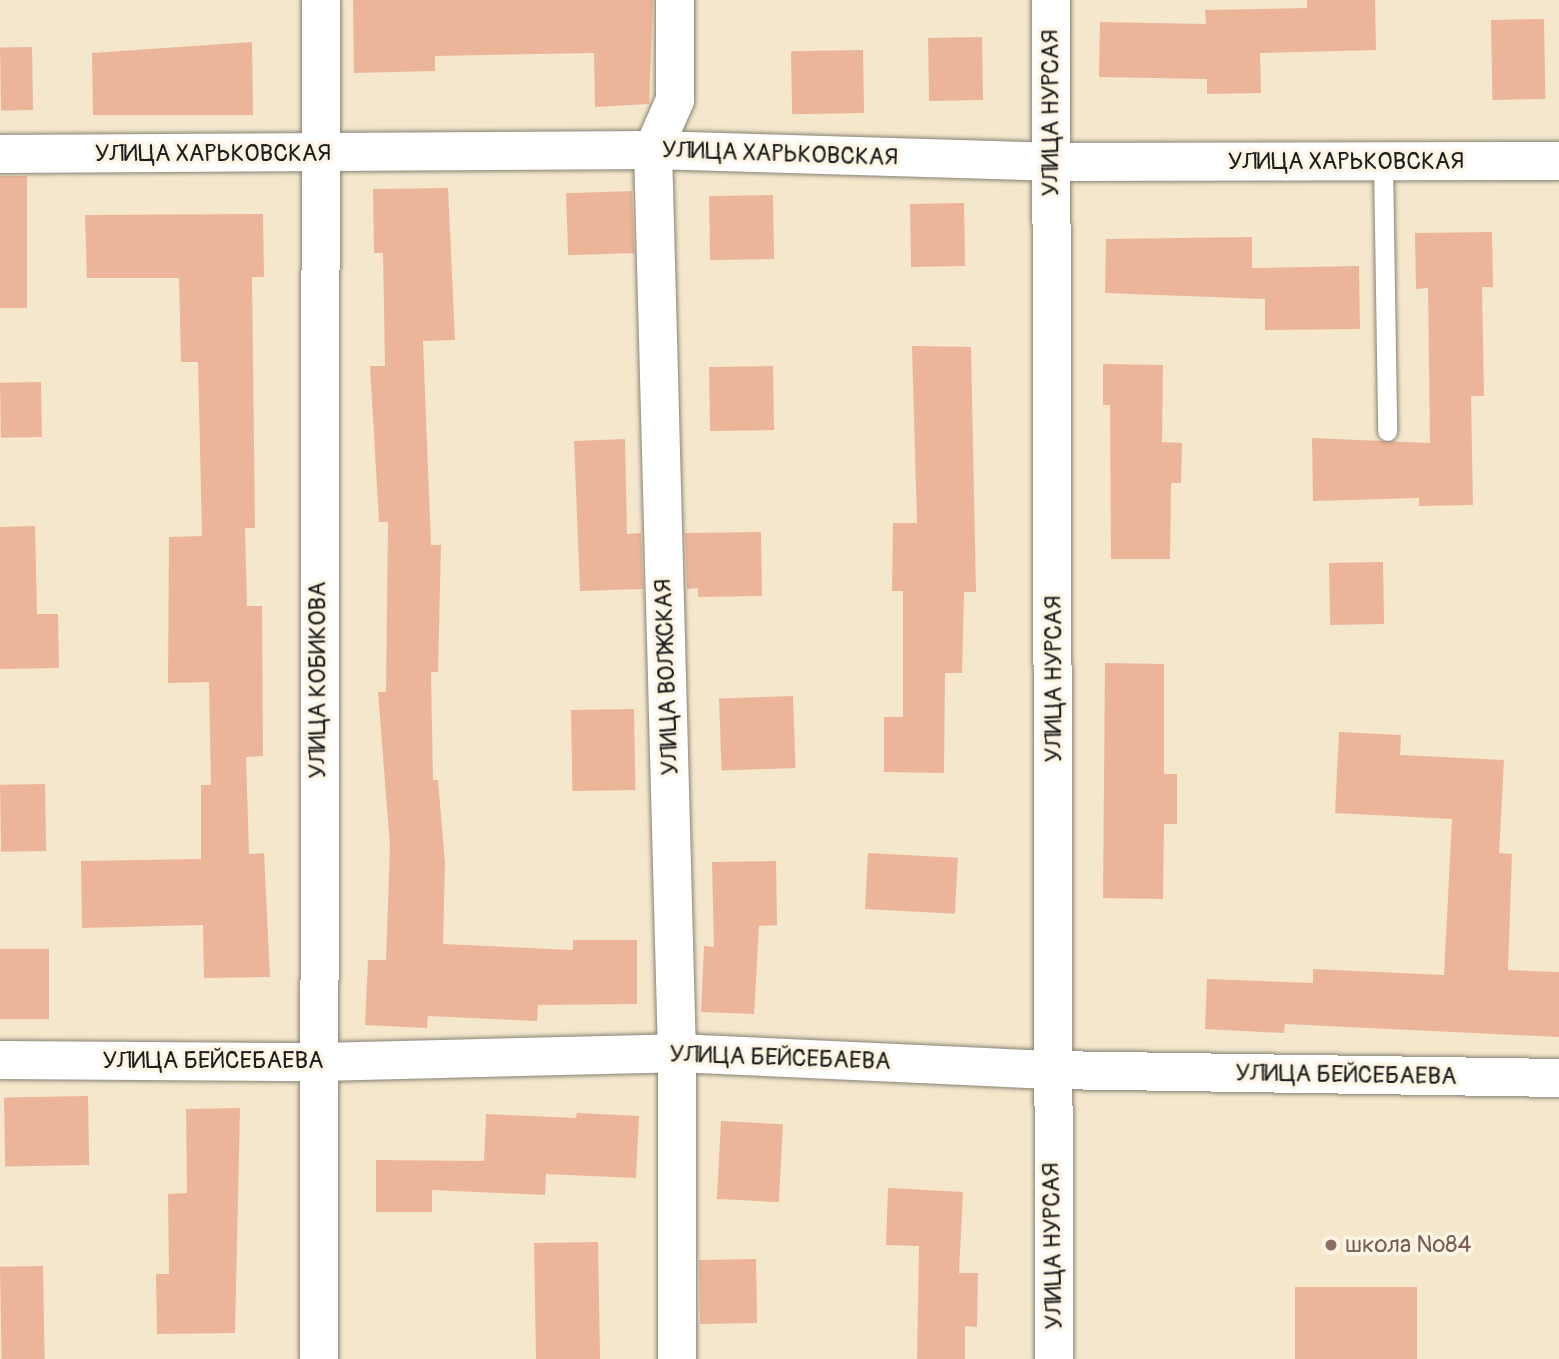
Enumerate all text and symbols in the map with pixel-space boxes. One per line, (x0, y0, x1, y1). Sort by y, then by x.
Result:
street label: УЛИЦА НУРСАЯ (1037, 30, 1065, 196)
street label: УЛИЦА ХАРЬКОВСКАЯ (661, 135, 899, 173)
street label: УЛИЦА ХАРЬКОВСКАЯ (95, 140, 331, 168)
street label: УЛИЦА ХАРЬКОВСКАЯ (1228, 148, 1464, 176)
street label: УЛИЦА ВОЛЖСКАЯ (649, 578, 685, 776)
street label: УЛИЦА КОБИКОВА (304, 581, 332, 779)
street label: УЛИЦА НУРСАЯ (1040, 596, 1068, 762)
street label: УЛИЦА БЕЙСЕБАЕВА (669, 1040, 891, 1076)
street label: УЛИЦА БЕЙСЕБАЕВА (102, 1047, 324, 1075)
street label: УЛИЦА БЕЙСЕБАЕВА (1235, 1059, 1457, 1091)
street label: УЛИЦА НУРСАЯ (1037, 1162, 1069, 1330)
place label: школа №84 (1345, 1231, 1471, 1259)
marker: школа №84 (1323, 1237, 1339, 1253)

